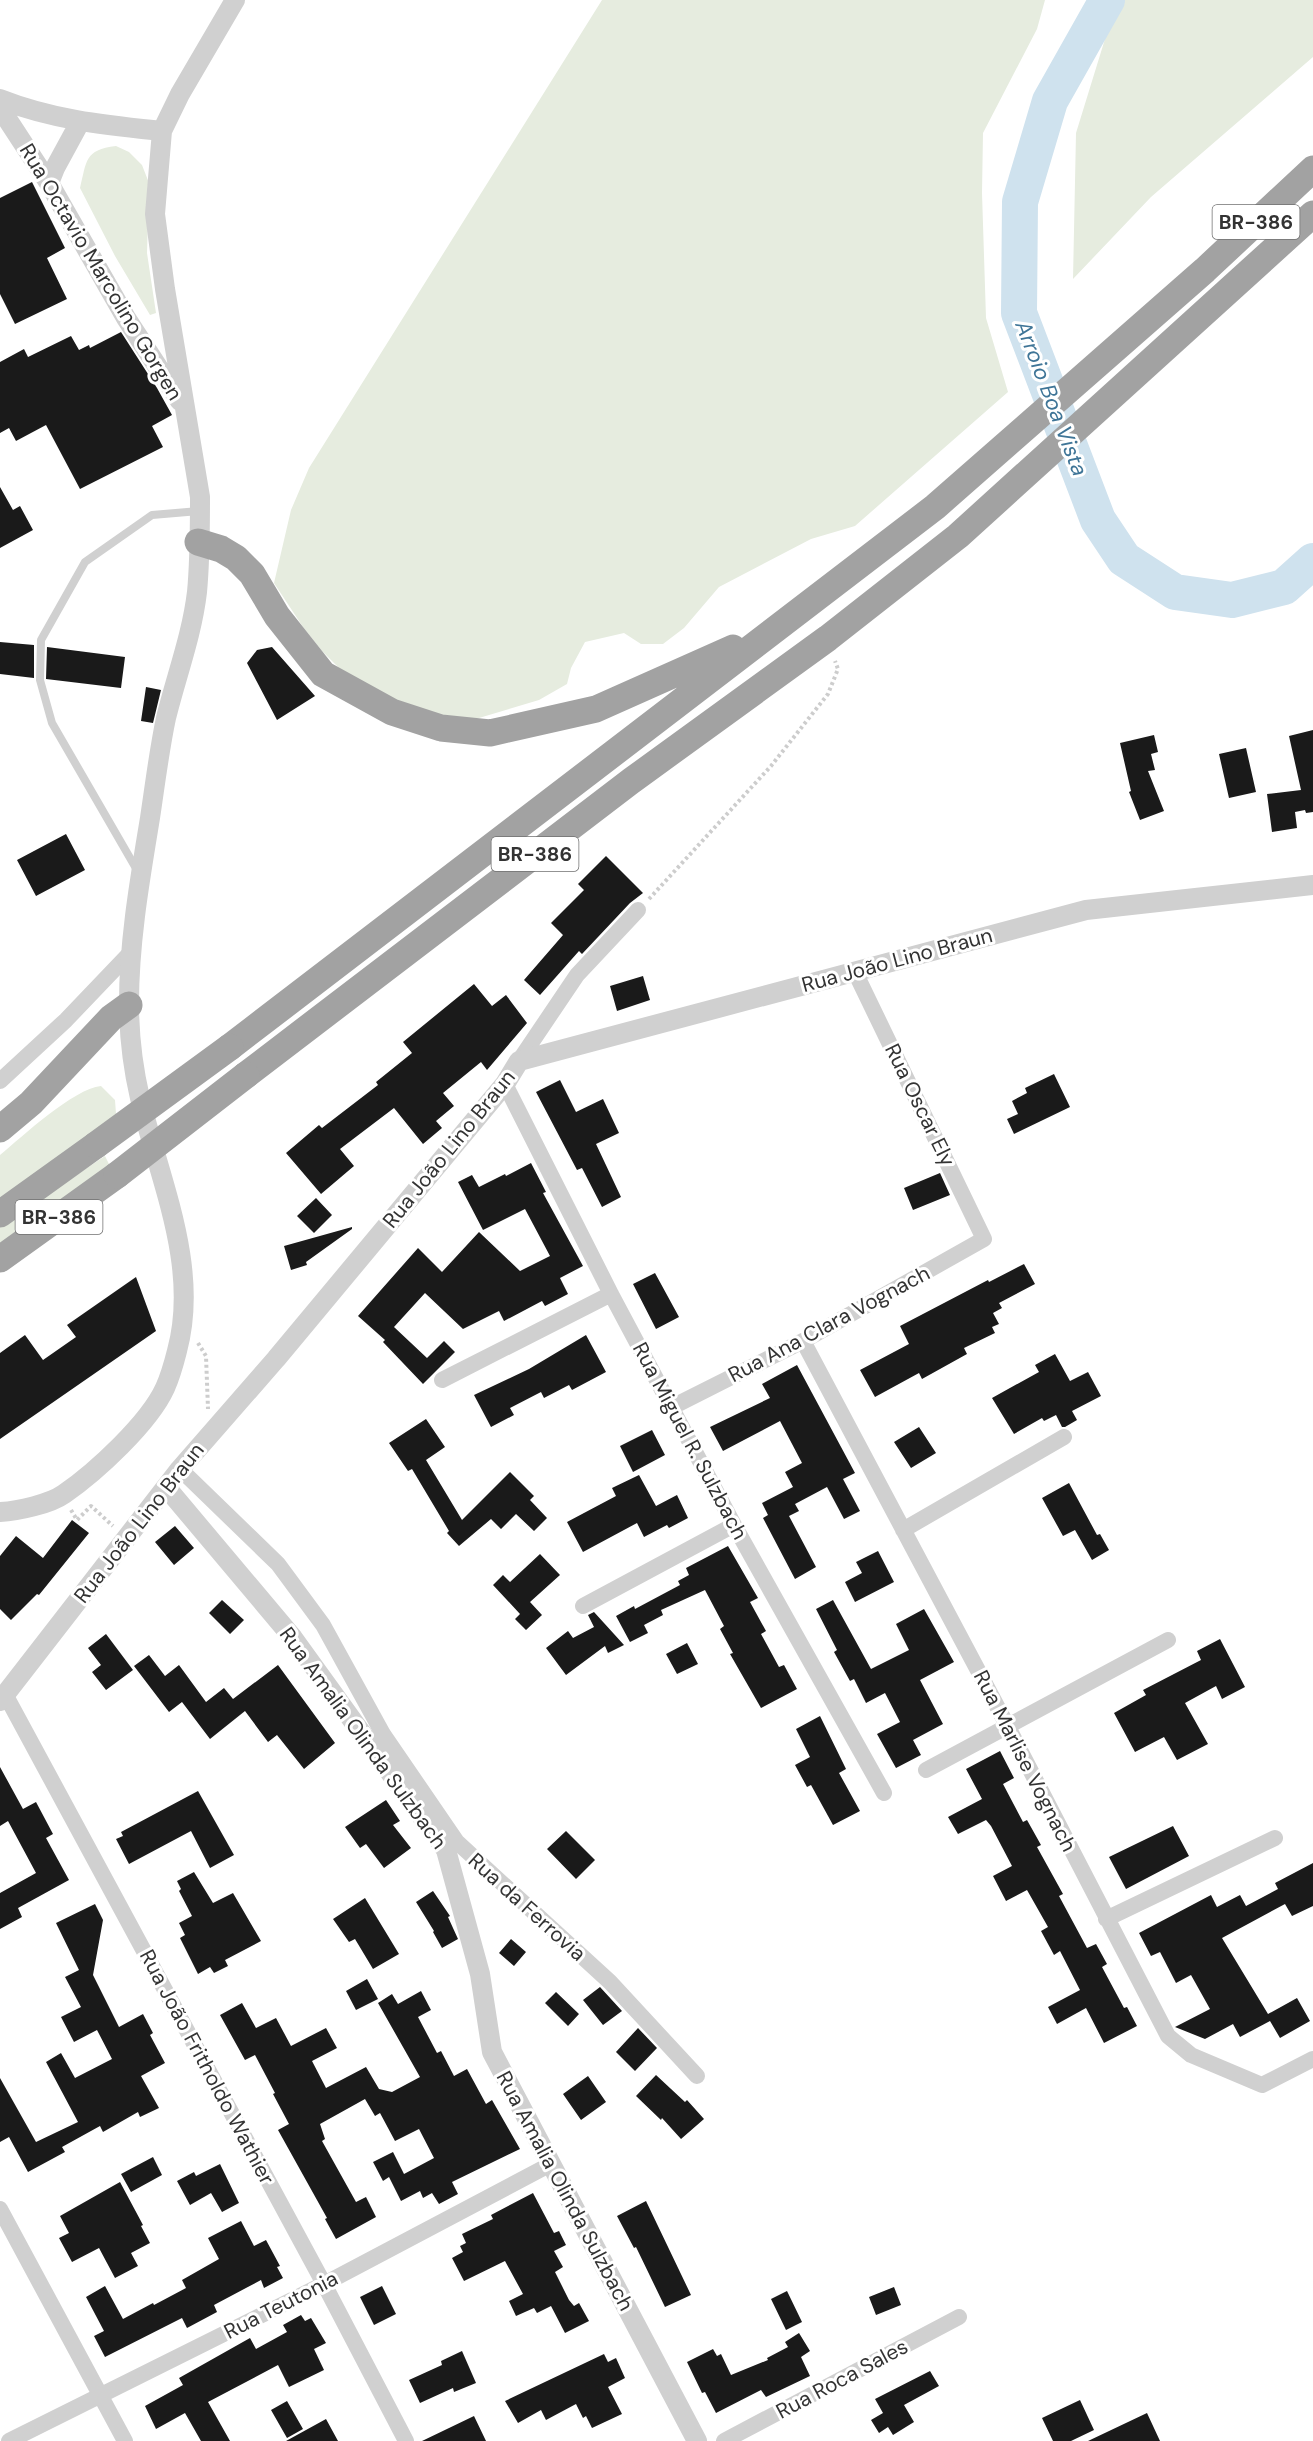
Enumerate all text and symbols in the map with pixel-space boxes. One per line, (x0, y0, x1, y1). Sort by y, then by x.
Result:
street label: Rua Octavio Marcolino Gorgen (13, 138, 189, 406)
road number: BR-386 (1212, 205, 1300, 239)
water label: Arroio Boa Vista (1008, 315, 1095, 480)
road number: BR-386 (492, 837, 578, 871)
street label: Rua João Lino Braun (799, 921, 995, 999)
street label: Rua Oscar Ely (878, 1039, 962, 1171)
street label: Rua João Lino Braun (376, 1064, 522, 1234)
road number: BR-386 (16, 1200, 103, 1234)
street label: Rua Ana Clara Vognach (723, 1259, 935, 1389)
street label: Rua Miguel R. Sulzbach (626, 1337, 754, 1545)
street label: Rua João Lino Braun (68, 1437, 210, 1609)
street label: Rua Amalia Olinda Sulzbach (273, 1621, 453, 1855)
street label: Rua Marlise Vognach (967, 1665, 1083, 1857)
street label: Rua da Ferrovia (462, 1847, 592, 1967)
street label: Rua João Fritholdo Wathier (133, 1945, 281, 2189)
street label: Rua Amalia Olinda Sulzbach (490, 2066, 640, 2316)
street label: Rua Teutonia (219, 2264, 343, 2346)
street label: Rua Roca Sales (771, 2332, 913, 2426)

